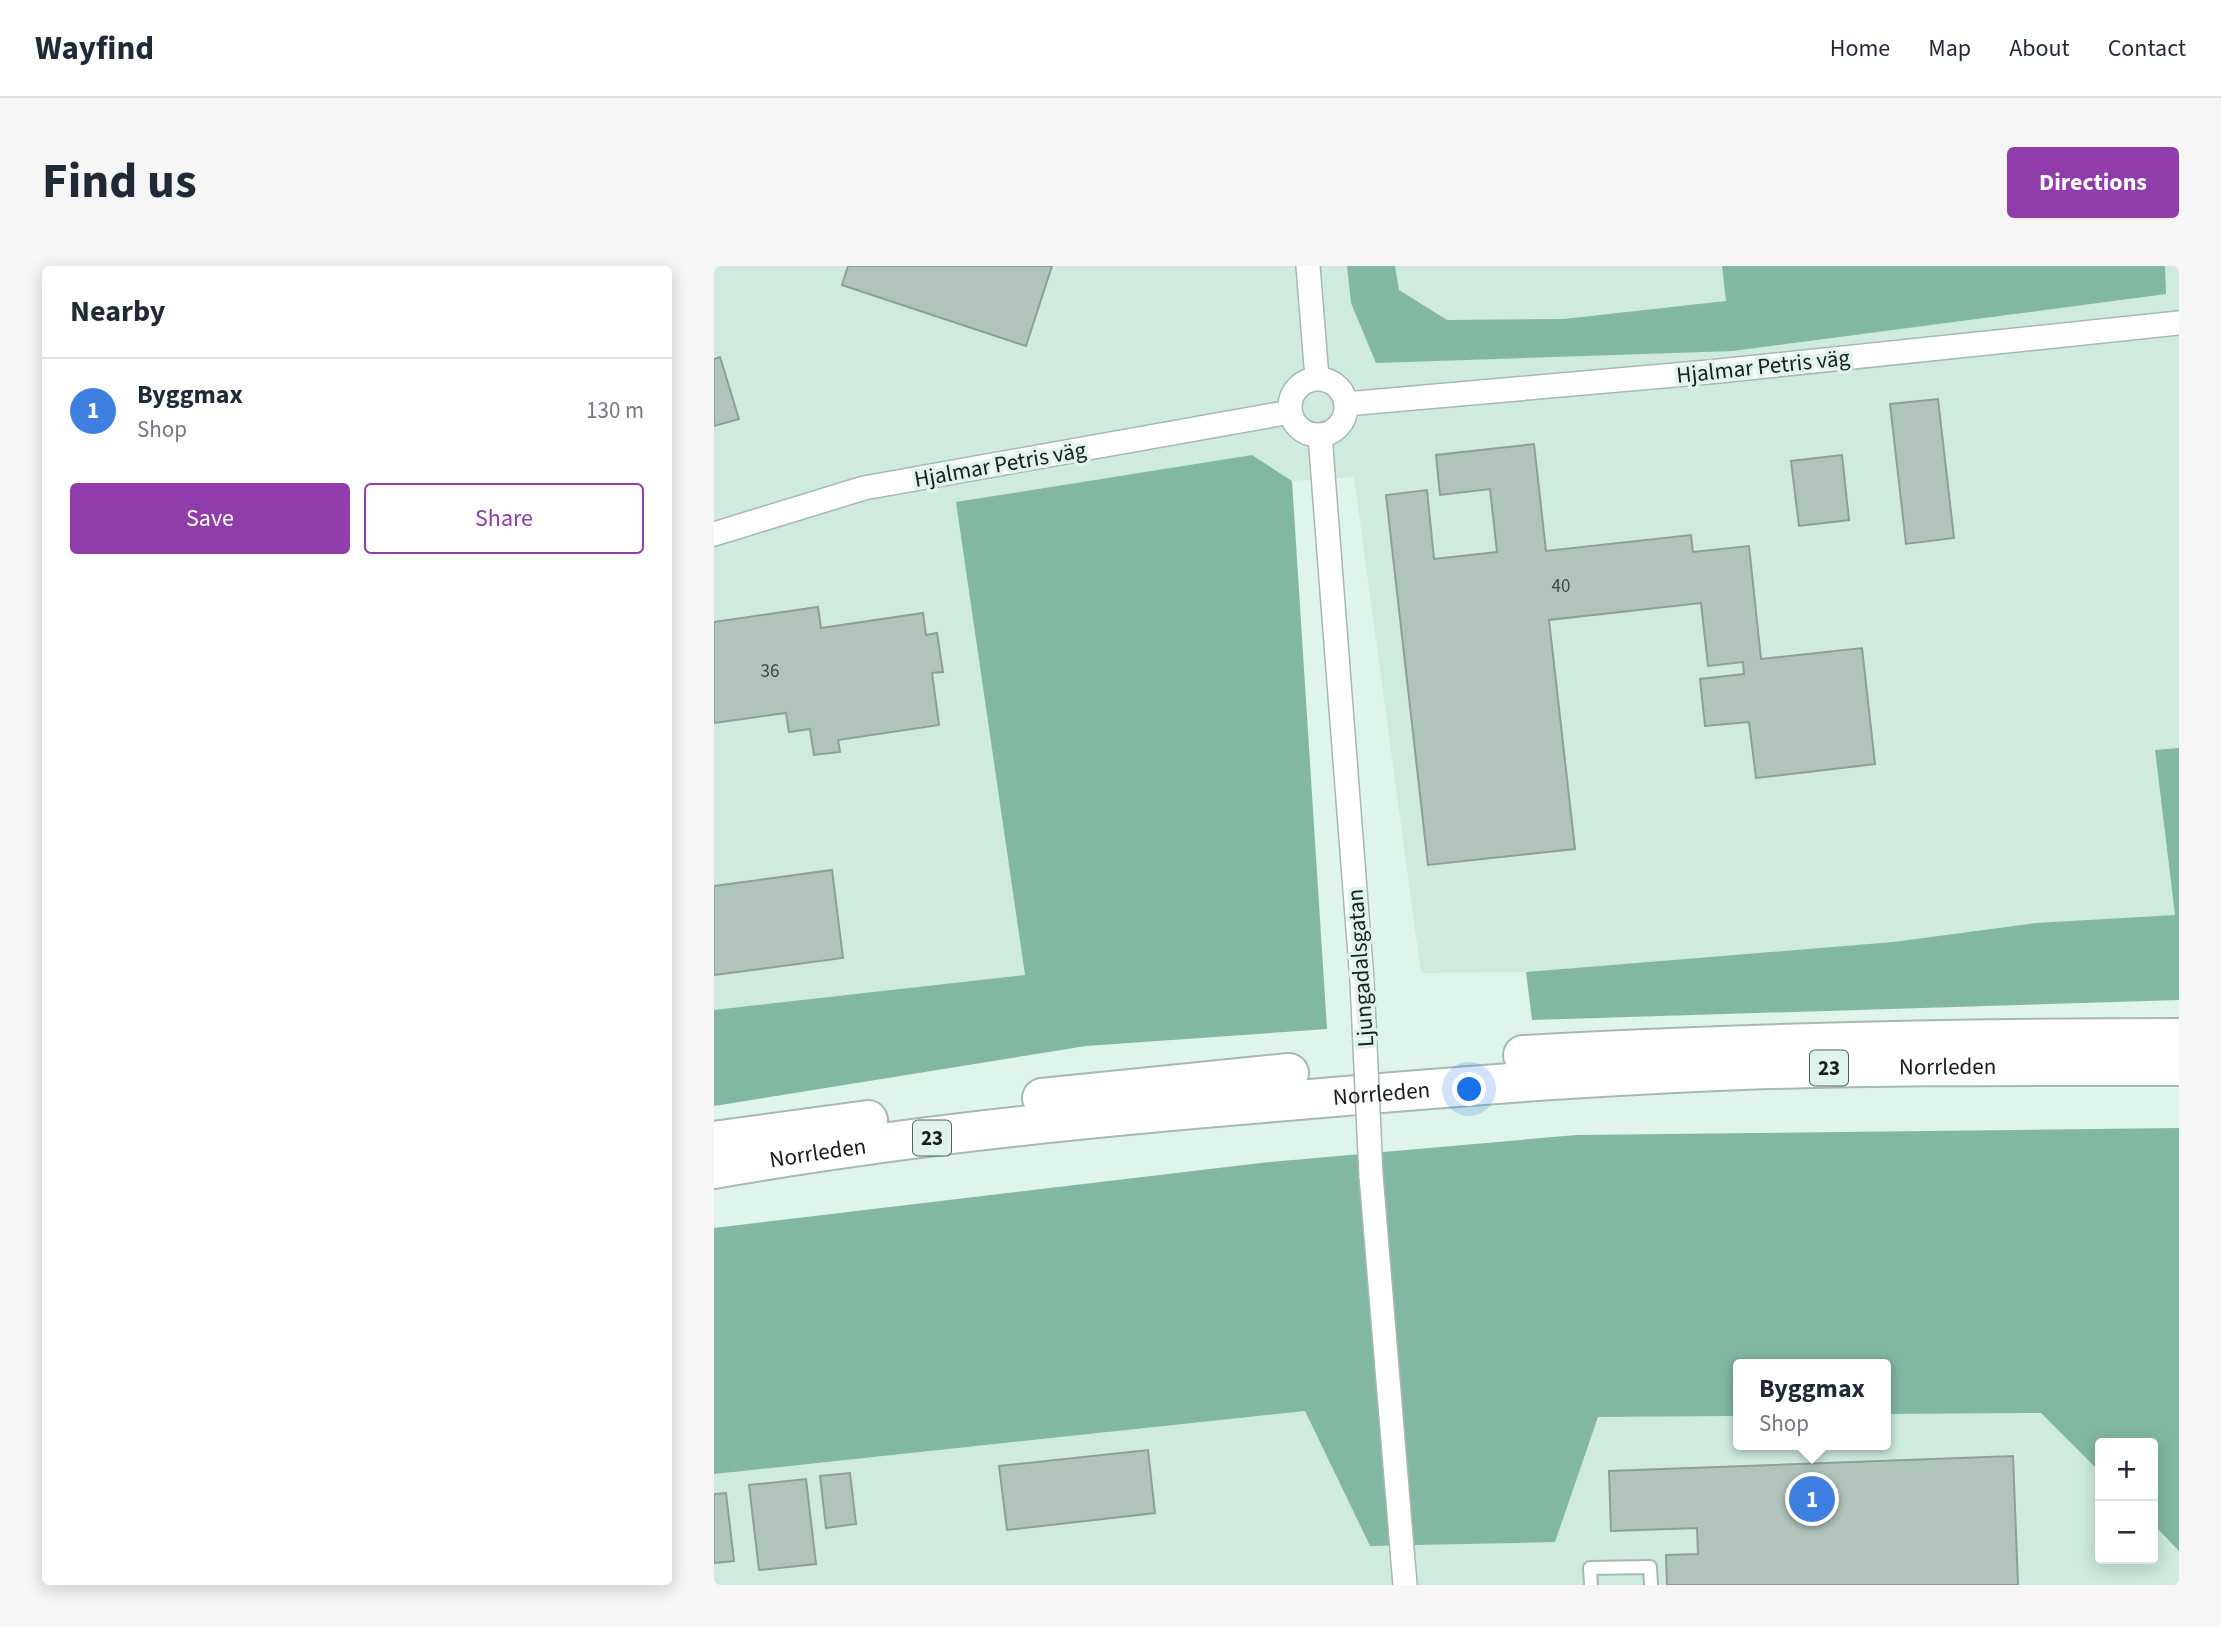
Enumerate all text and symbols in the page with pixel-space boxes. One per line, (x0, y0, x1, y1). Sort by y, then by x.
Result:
text: Wayfind (35, 25, 154, 72)
text: Home (1830, 31, 1890, 66)
text: Map (1928, 31, 1971, 66)
text: About (2009, 31, 2070, 66)
text: Contact (2108, 31, 2186, 66)
text: Find us (42, 147, 197, 217)
button: Directions (2007, 147, 2179, 218)
text: Nearby (70, 290, 165, 333)
street label: Hjalmar Petris väg (1675, 341, 1852, 392)
text: Byggmax (137, 376, 243, 413)
text: 1 (87, 394, 99, 427)
text: 130 m (586, 394, 644, 427)
text: Shop (137, 413, 187, 446)
street label: Hjalmar Petris väg (911, 433, 1089, 496)
button: Save (70, 483, 350, 554)
button: Share (364, 483, 644, 554)
house number: 40 (1552, 573, 1570, 600)
house number: 36 (761, 658, 779, 685)
street label: Ljungadalsgatan (1339, 888, 1382, 1048)
road number: 23 (1810, 1050, 1848, 1086)
street label: Norrleden (1899, 1050, 1996, 1084)
your location (1452, 1072, 1486, 1106)
street label: Norrleden (1332, 1073, 1431, 1114)
road number: 23 (913, 1120, 951, 1156)
street label: Norrleden (767, 1129, 868, 1176)
popup (1733, 1359, 1891, 1450)
text: Byggmax (1759, 1370, 1865, 1407)
text: Shop (1759, 1407, 1809, 1440)
map controls (2095, 1438, 2158, 1564)
button: + (2095, 1438, 2158, 1501)
pin: 1 (1789, 1473, 1835, 1525)
button: − (2095, 1501, 2158, 1564)

